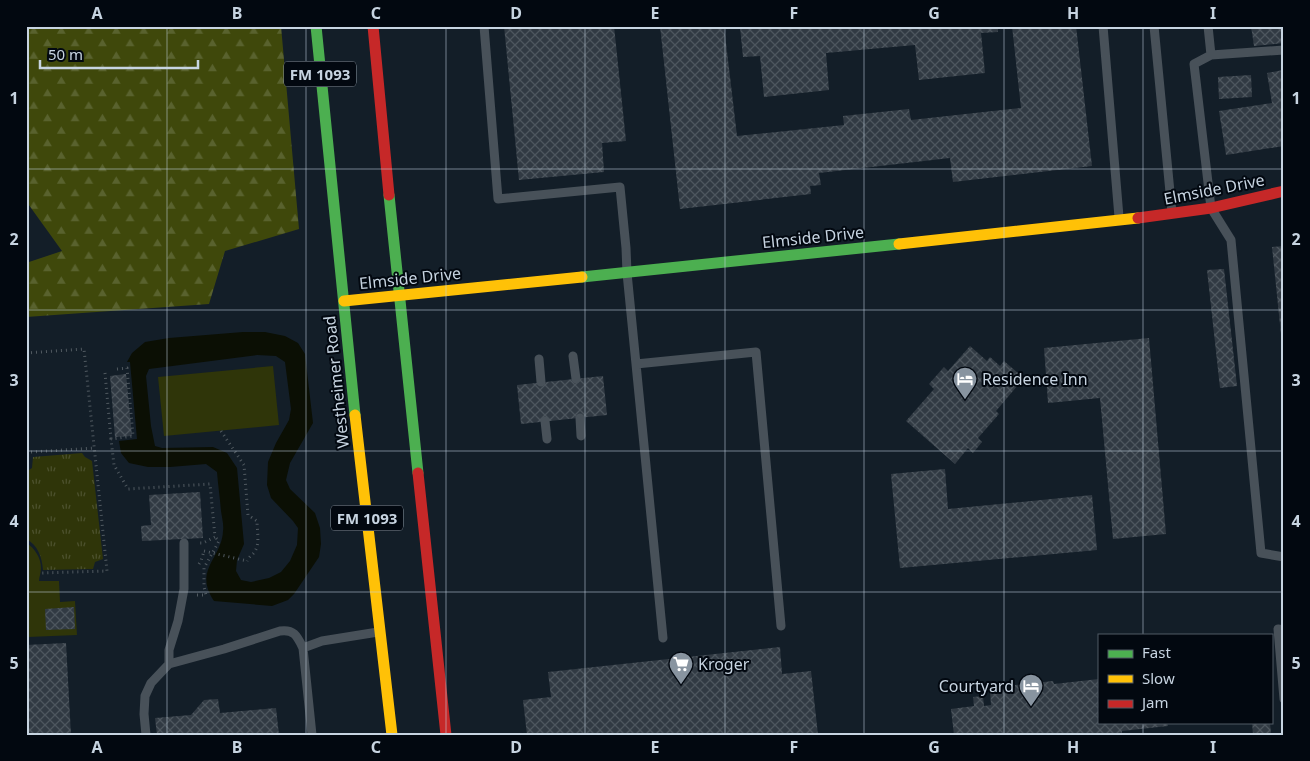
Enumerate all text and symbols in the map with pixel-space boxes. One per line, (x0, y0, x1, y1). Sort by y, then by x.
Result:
text: A (91, 2, 103, 24)
text: B (232, 2, 242, 24)
text: C (371, 2, 381, 24)
text: D (510, 2, 522, 24)
text: E (651, 2, 660, 24)
text: F (790, 2, 798, 24)
text: G (928, 2, 940, 24)
text: H (1067, 2, 1079, 24)
text: I (1210, 2, 1216, 24)
scale bar (40, 38, 198, 70)
text: 50 m (48, 44, 83, 64)
road number: FM 1093 (284, 62, 356, 86)
text: 1 (9, 87, 19, 109)
text: 1 (1291, 87, 1301, 109)
street label: Elmside Drive (1162, 168, 1266, 210)
street label: Elmside Drive (761, 221, 865, 253)
text: 2 (9, 228, 19, 250)
text: 2 (1291, 228, 1301, 250)
street label: Elmside Drive (358, 262, 462, 294)
street label: Westheimer Road (318, 315, 354, 449)
hotel icon: Residence Inn (952, 366, 978, 400)
place label: Residence Inn (982, 368, 1088, 390)
text: 3 (9, 369, 19, 391)
text: 3 (1291, 369, 1301, 391)
road number: FM 1093 (331, 506, 403, 530)
text: 4 (9, 510, 19, 532)
text: 4 (1291, 510, 1301, 532)
legend (1098, 634, 1272, 724)
text: Fast (1142, 642, 1171, 662)
supermarket icon: Kroger (668, 651, 694, 685)
text: 5 (9, 652, 19, 674)
text: 5 (1291, 652, 1301, 674)
place label: Kroger (698, 653, 750, 675)
text: Slow (1142, 668, 1175, 688)
hotel icon: Courtyard (1018, 673, 1044, 707)
place label: Courtyard (939, 675, 1014, 697)
text: Jam (1140, 692, 1169, 712)
text: A (91, 736, 103, 758)
text: B (232, 736, 242, 758)
text: C (371, 736, 381, 758)
text: D (510, 736, 522, 758)
text: E (651, 736, 660, 758)
text: F (790, 736, 798, 758)
text: G (928, 736, 940, 758)
text: H (1067, 736, 1079, 758)
text: I (1210, 736, 1216, 758)

